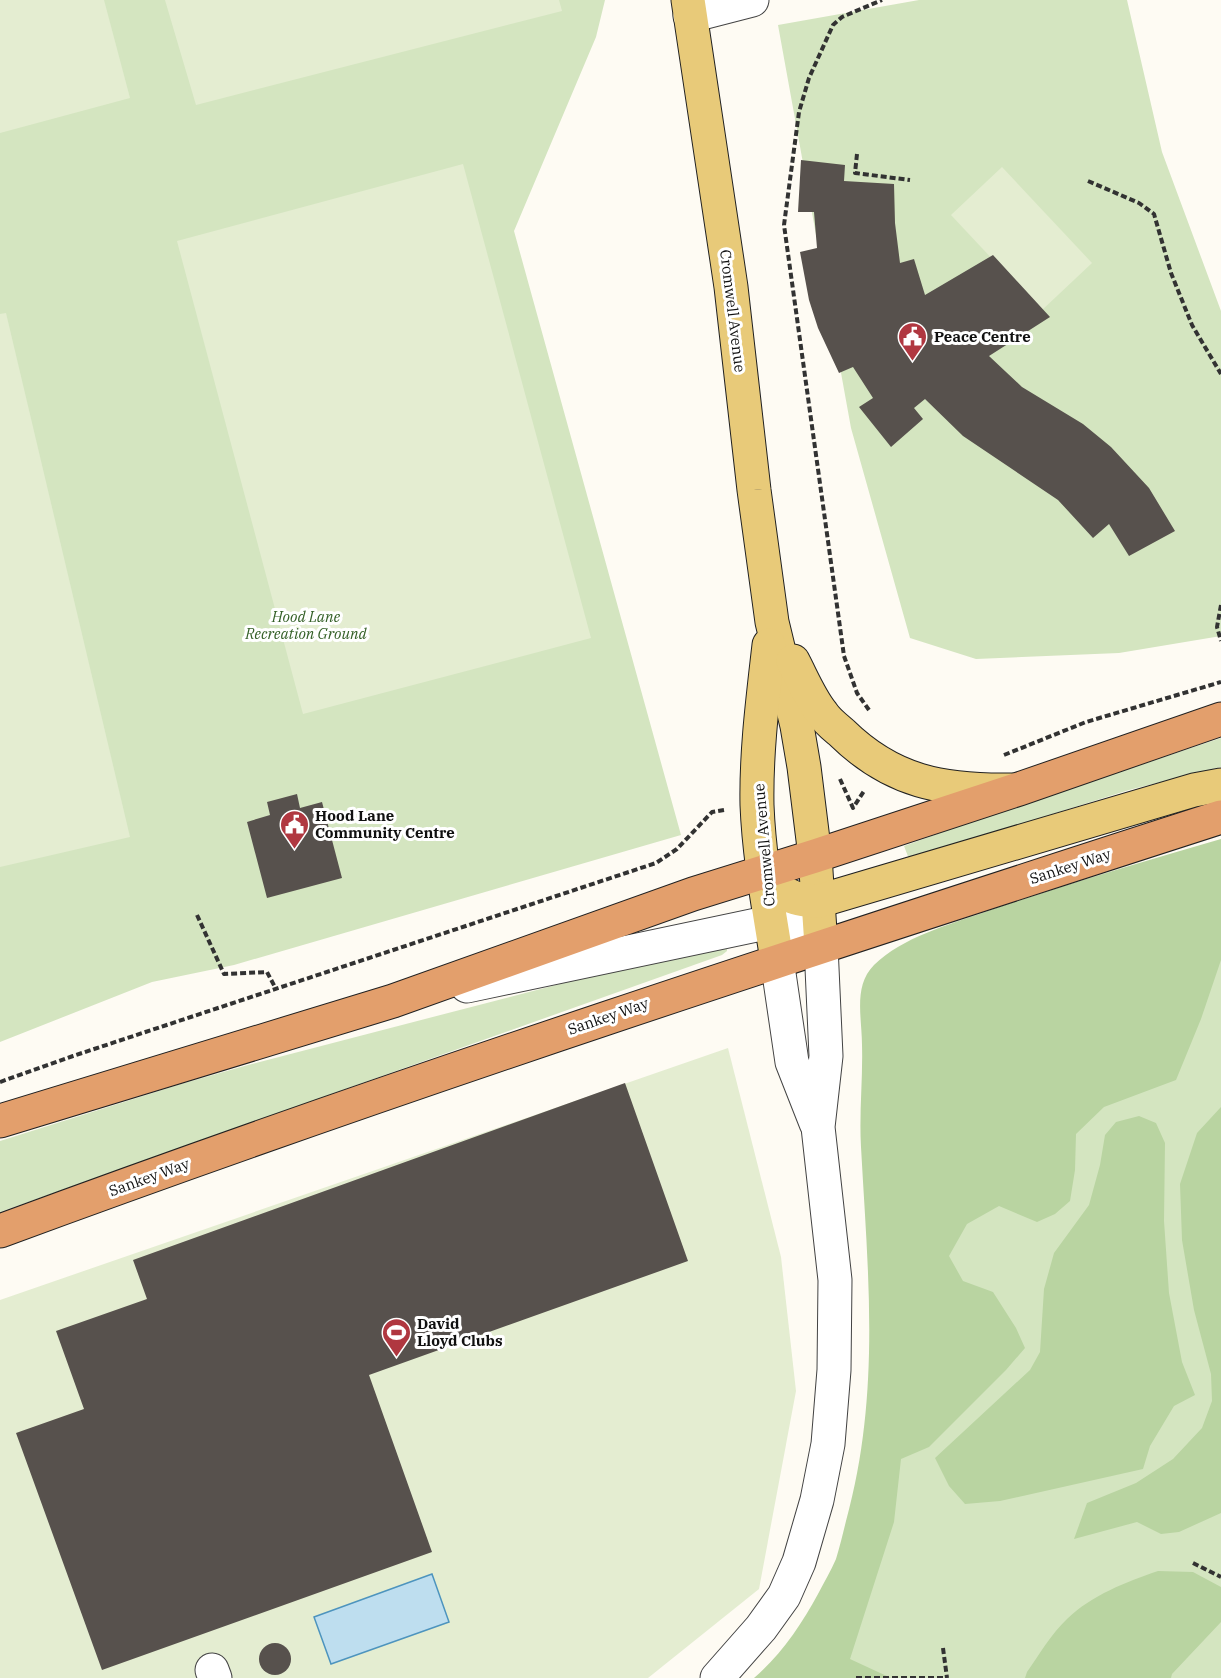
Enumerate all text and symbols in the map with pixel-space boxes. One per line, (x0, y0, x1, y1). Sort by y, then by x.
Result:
street label: Cromwell Avenue (716, 249, 750, 373)
public building icon: Peace Centre (897, 320, 929, 362)
place label: Peace Centre (934, 327, 1031, 346)
park label: Hood Lane Recreation Ground (244, 607, 368, 643)
street label: Cromwell Avenue (749, 783, 779, 907)
place label: Hood Lane Community Centre (315, 806, 455, 842)
public building icon: Hood Lane Community Centre (278, 808, 310, 850)
street label: Sankey Way (1027, 844, 1113, 888)
street label: Sankey Way (565, 993, 651, 1039)
street label: Sankey Way (106, 1154, 192, 1200)
place label: David Lloyd Clubs (417, 1314, 503, 1350)
sports icon: David Lloyd Clubs (380, 1316, 412, 1358)

